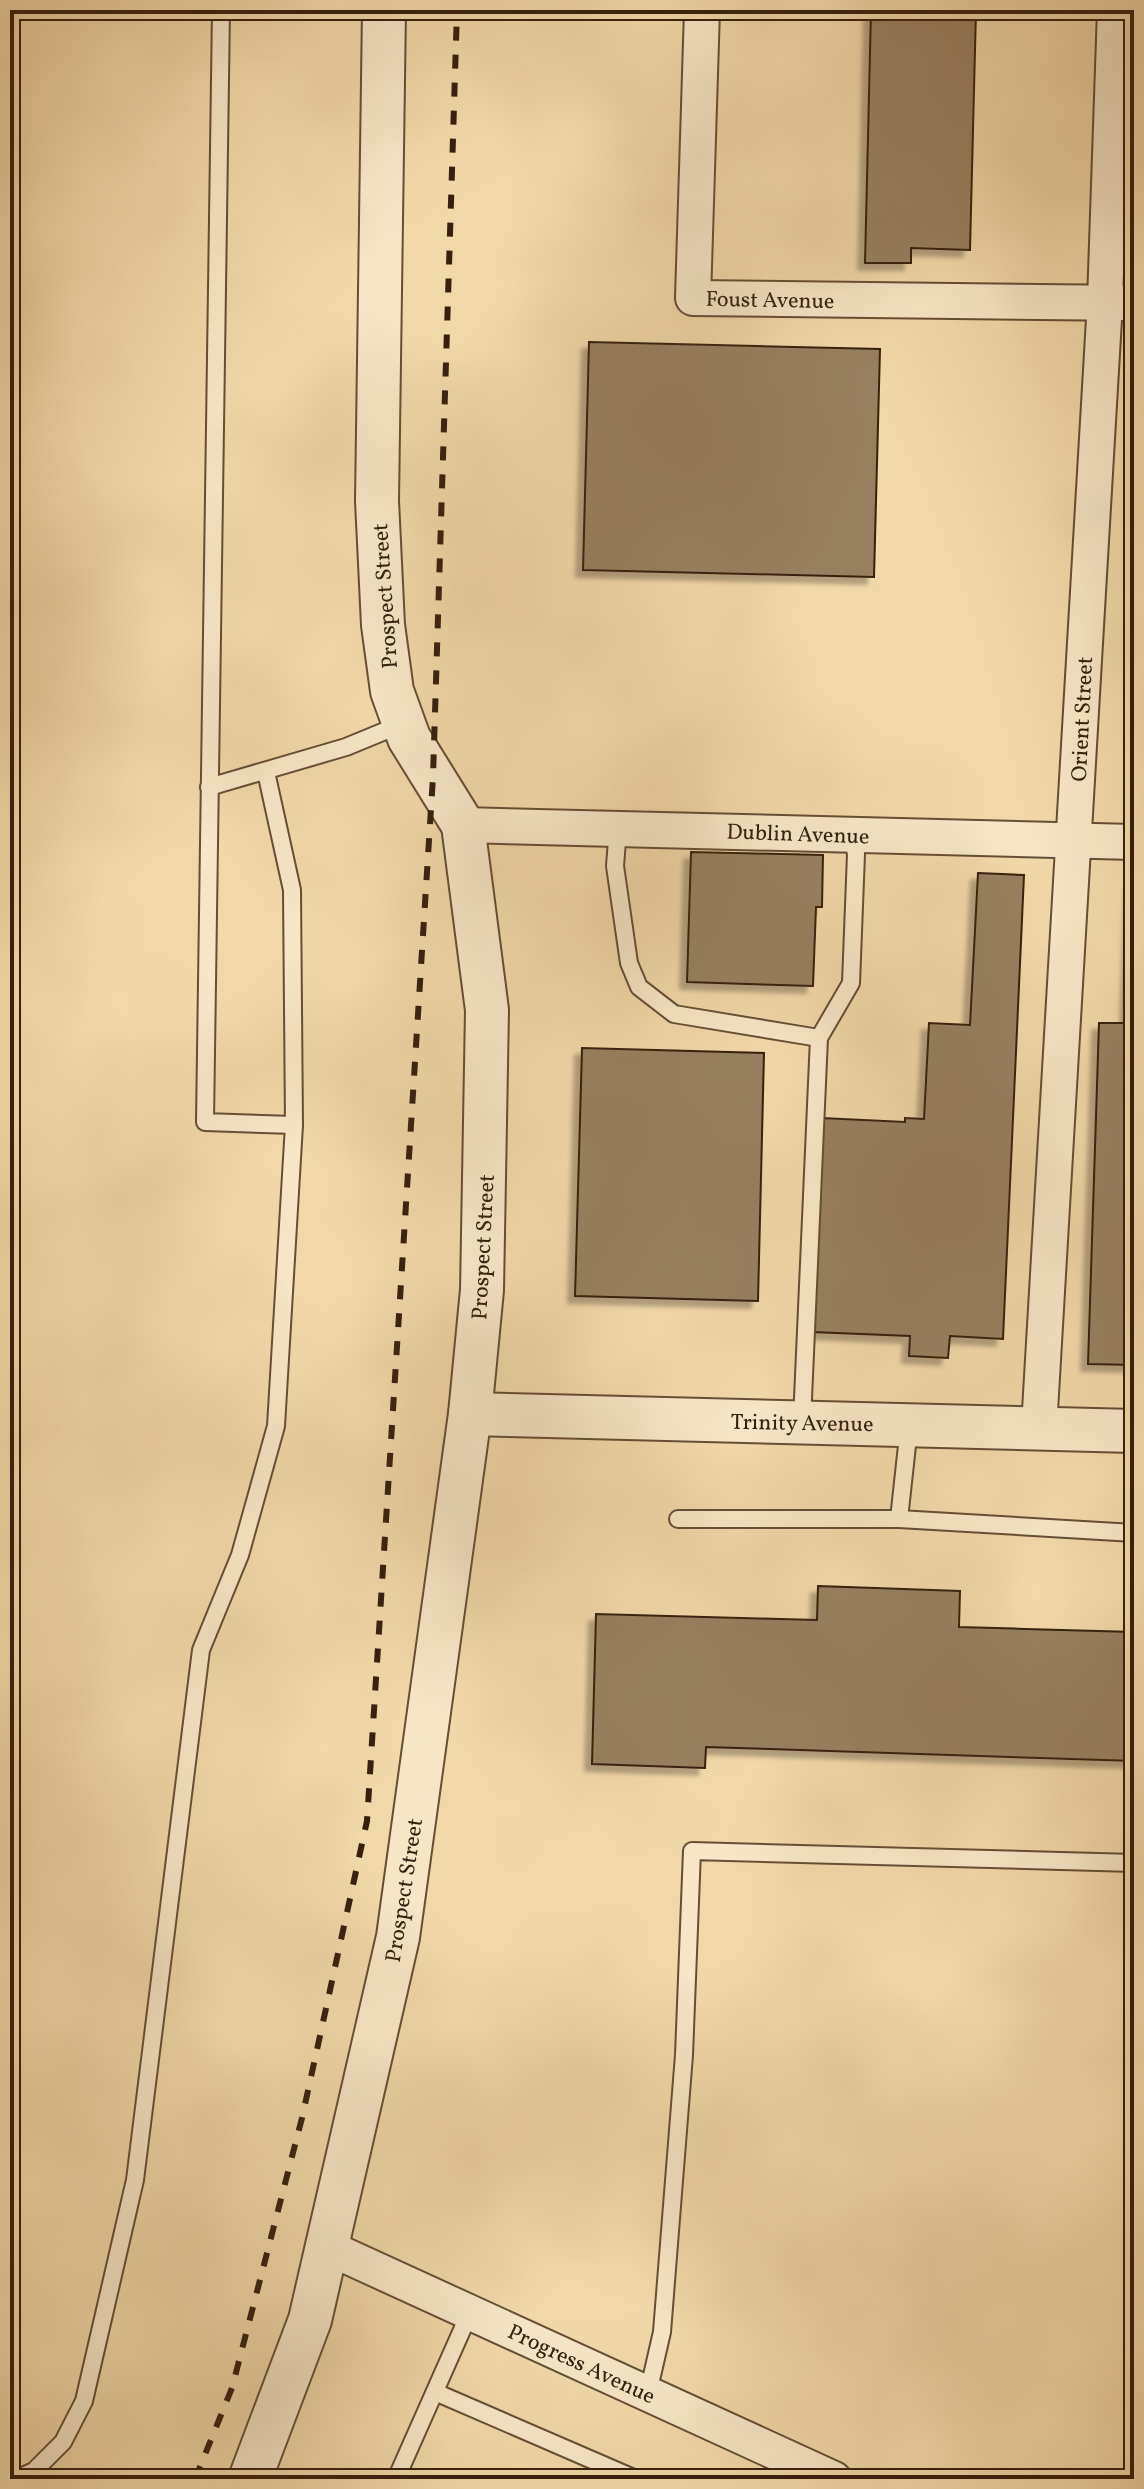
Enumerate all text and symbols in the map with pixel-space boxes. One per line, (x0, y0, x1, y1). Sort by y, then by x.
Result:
street label: Foust Avenue (705, 285, 835, 318)
street label: Prospect Street (366, 522, 407, 670)
street label: Orient Street (1065, 656, 1102, 782)
street label: Dublin Avenue (726, 818, 870, 853)
street label: Prospect Street (465, 1173, 504, 1321)
street label: Trinity Avenue (730, 1408, 874, 1441)
street label: Prospect Street (379, 1816, 432, 1965)
street label: Progress Avenue (502, 2317, 660, 2413)

